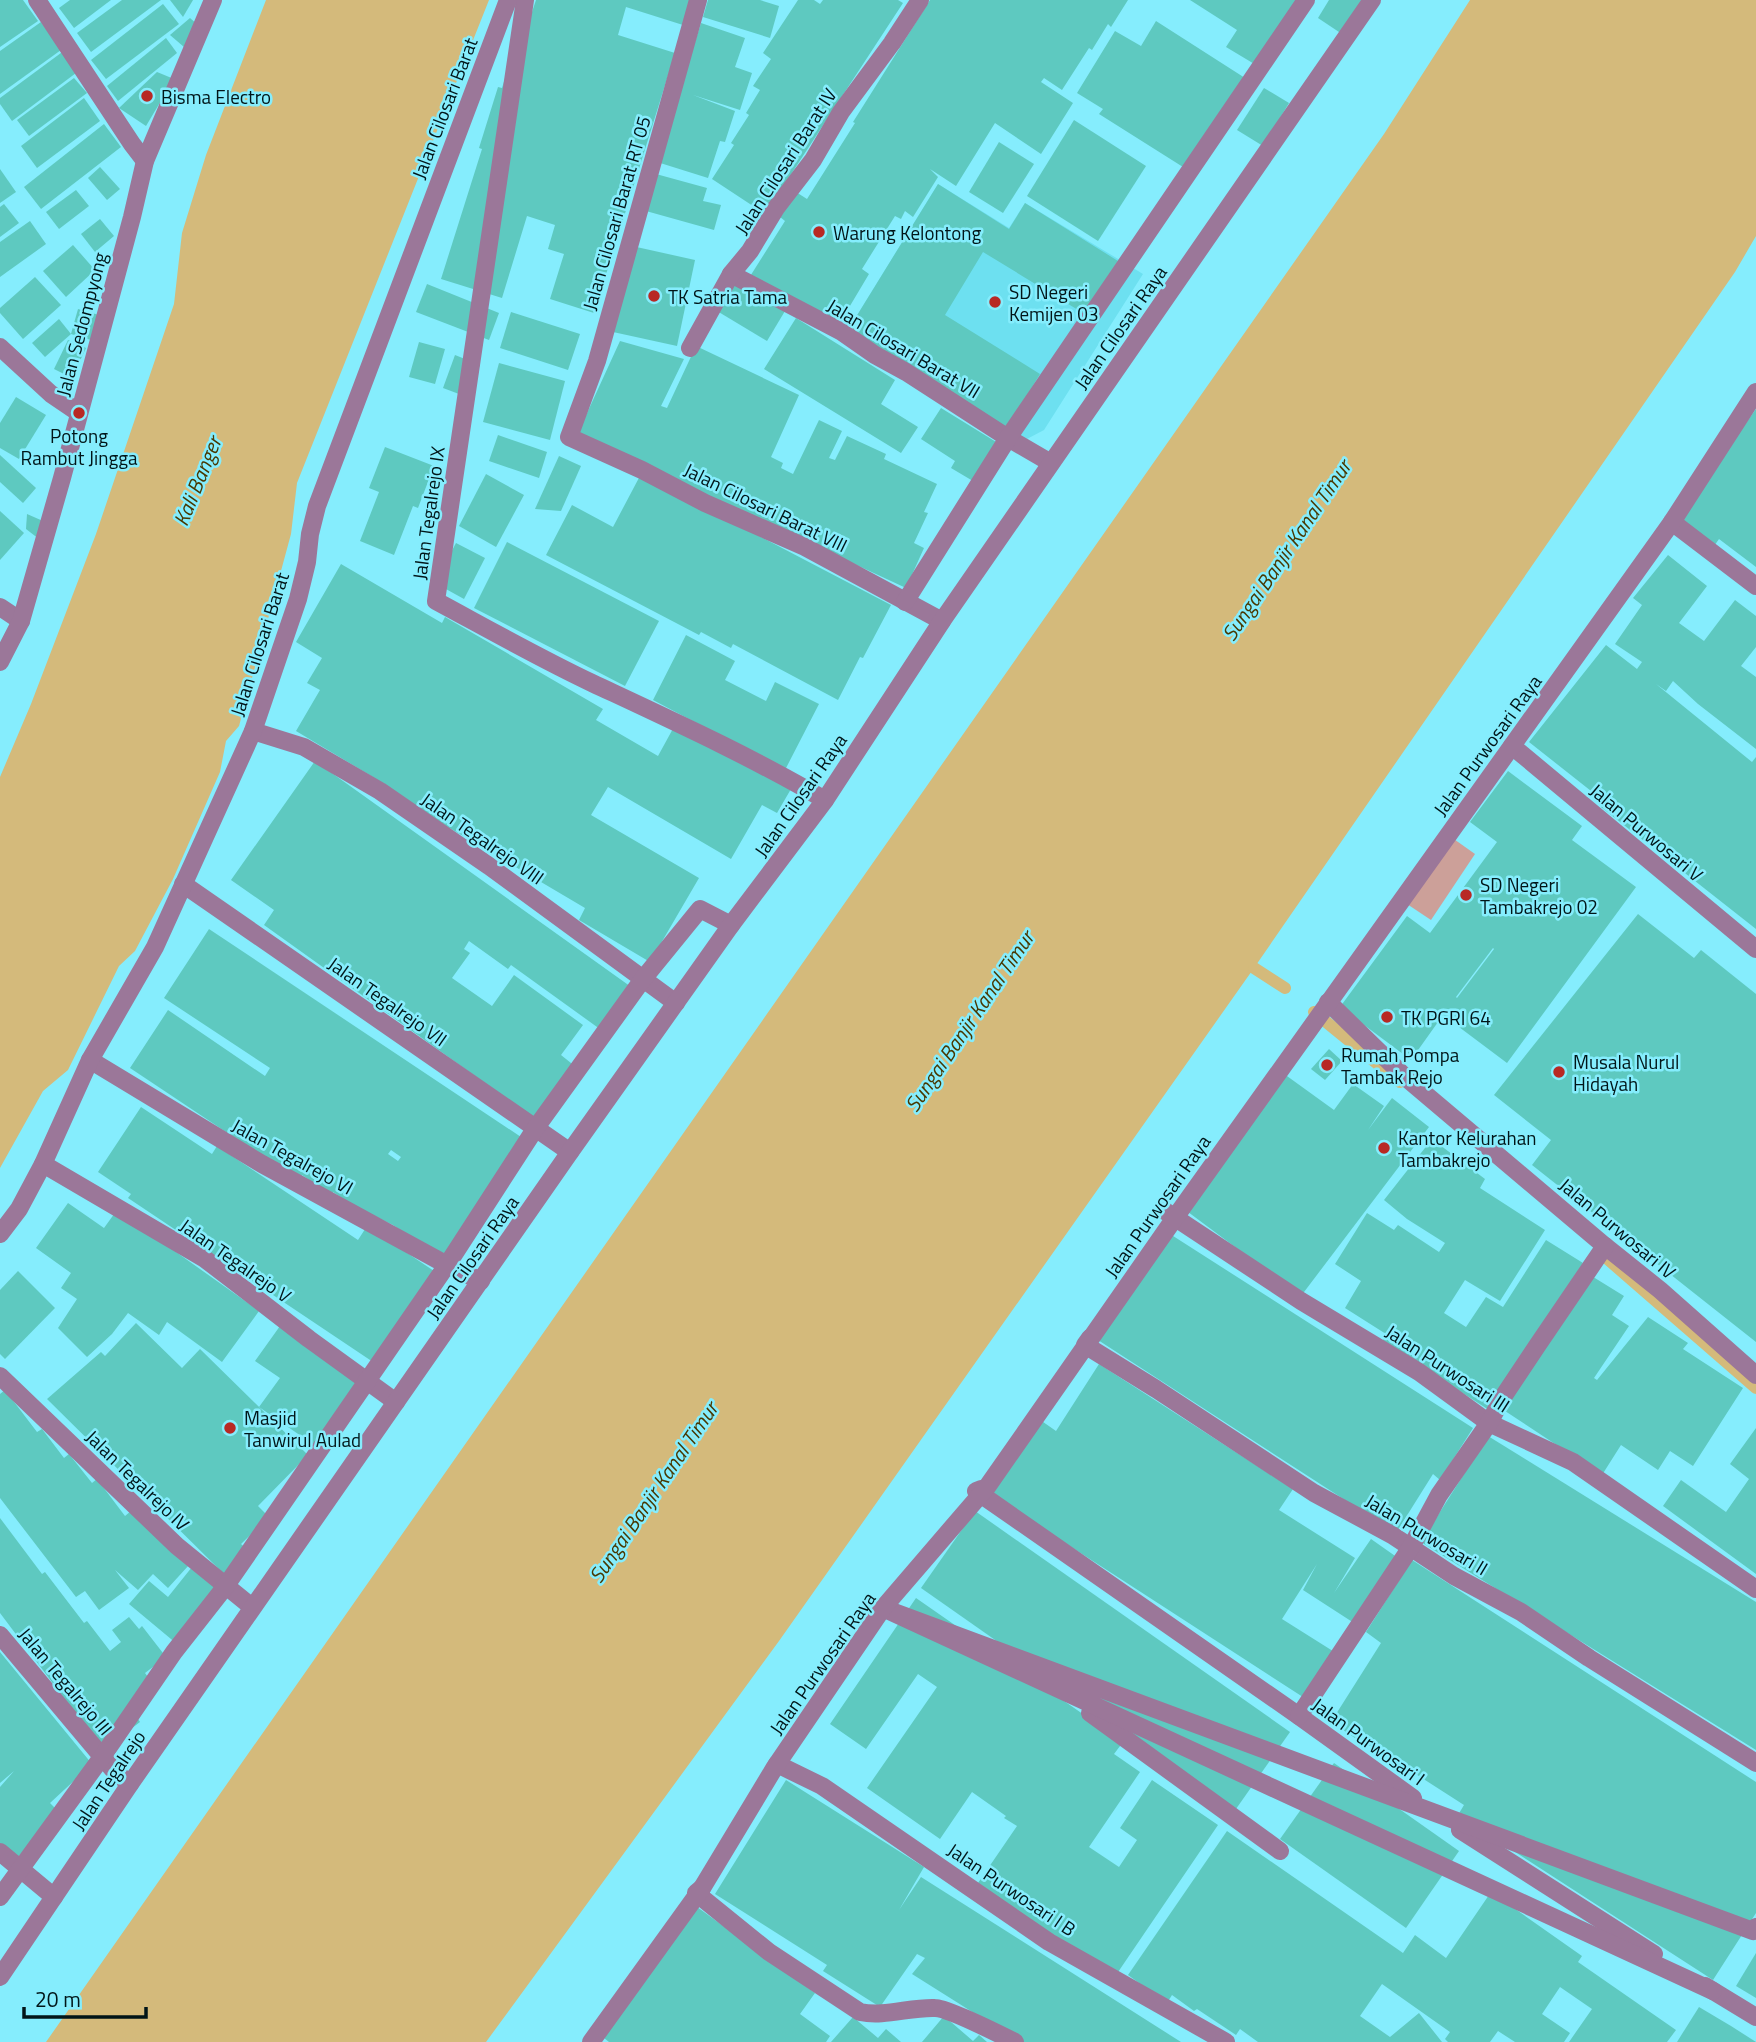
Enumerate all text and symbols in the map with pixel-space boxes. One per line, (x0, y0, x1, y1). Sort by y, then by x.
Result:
street label: Jalan Cilosari Barat (404, 33, 484, 183)
place label: Bisma Electro (161, 82, 271, 111)
street label: Jalan Cilosari Barat IV (727, 82, 843, 240)
marker: Bisma Electro (139, 88, 155, 104)
street label: Jalan Cilosari Barat RT 05 (574, 113, 658, 313)
place label: Warung Kelontong (833, 218, 981, 247)
marker: Warung Kelontong (811, 224, 827, 240)
street label: Jalan Sedompyong (48, 249, 114, 399)
street label: Jalan Cilosari Raya (1066, 259, 1174, 395)
place label: SD Negeri Kemijen 03 (1009, 277, 1099, 328)
place label: TK Satria Tama (668, 282, 788, 311)
marker: TK Satria Tama (646, 288, 662, 304)
street label: Jalan Cilosari Barat VII (822, 291, 986, 405)
marker: SD Negeri Kemijen 03 (987, 294, 1003, 310)
marker: Potong Rambut Jingga (71, 405, 87, 421)
place label: Potong Rambut Jingga (21, 421, 138, 472)
water label: Kali Banger (165, 429, 230, 530)
street label: Jalan Tegalrejo IX (404, 444, 452, 582)
water label: Sungai Banjir Kanal Timur (1213, 451, 1360, 647)
street label: Jalan Cilosari Barat VIII (679, 455, 853, 559)
street label: Jalan Cilosari Barat (222, 568, 296, 720)
street label: Jalan Purwosari Raya (1426, 668, 1549, 822)
street label: Jalan Cilosari Raya (746, 727, 854, 863)
street label: Jalan Purwosari V (1584, 776, 1710, 888)
street label: Jalan Tegalrejo VIII (416, 785, 550, 891)
place label: SD Negeri Tambakrejo 02 (1480, 870, 1598, 921)
marker: SD Negeri Tambakrejo 02 (1458, 887, 1474, 903)
water label: Sungai Banjir Kanal Timur (896, 922, 1043, 1118)
street label: Jalan Tegalrejo VII (323, 949, 453, 1053)
place label: TK PGRI 64 (1401, 1003, 1491, 1032)
marker: TK PGRI 64 (1379, 1009, 1395, 1025)
place label: Rumah Pompa Tambak Rejo (1341, 1040, 1460, 1091)
place label: Musala Nurul Hidayah (1573, 1047, 1679, 1098)
marker: Rumah Pompa Tambak Rejo (1319, 1057, 1335, 1073)
marker: Musala Nurul Hidayah (1551, 1064, 1567, 1080)
street label: Jalan Tegalrejo VI (227, 1111, 359, 1201)
place label: Kantor Kelurahan Tambakrejo (1398, 1123, 1537, 1174)
street label: Jalan Purwosari Raya (1097, 1128, 1217, 1283)
marker: Kantor Kelurahan Tambakrejo (1376, 1140, 1392, 1156)
street label: Jalan Purwosari IV (1553, 1170, 1683, 1286)
street label: Jalan Cilosari Raya (418, 1189, 526, 1325)
street label: Jalan Tegalrejo V (174, 1211, 298, 1309)
street label: Jalan Purwosari III (1380, 1317, 1516, 1419)
water label: Sungai Banjir Kanal Timur (580, 1393, 727, 1589)
place label: Masjid Tanwirul Aulad (244, 1403, 361, 1454)
marker: Masjid Tanwirul Aulad (222, 1420, 238, 1436)
street label: Jalan Tegalrejo IV (79, 1423, 197, 1537)
street label: Jalan Purwosari II (1360, 1486, 1494, 1582)
street label: Jalan Purwosari Raya (762, 1585, 882, 1740)
street label: Jalan Tegalrejo III (12, 1621, 120, 1741)
street label: Jalan Purwosari I (1306, 1690, 1432, 1792)
street label: Jalan Tegalrejo (64, 1724, 152, 1836)
street label: Jalan Purwosari I B (942, 1835, 1082, 1943)
scale bar (24, 1976, 147, 2020)
text: 20 m (35, 1983, 81, 2015)

